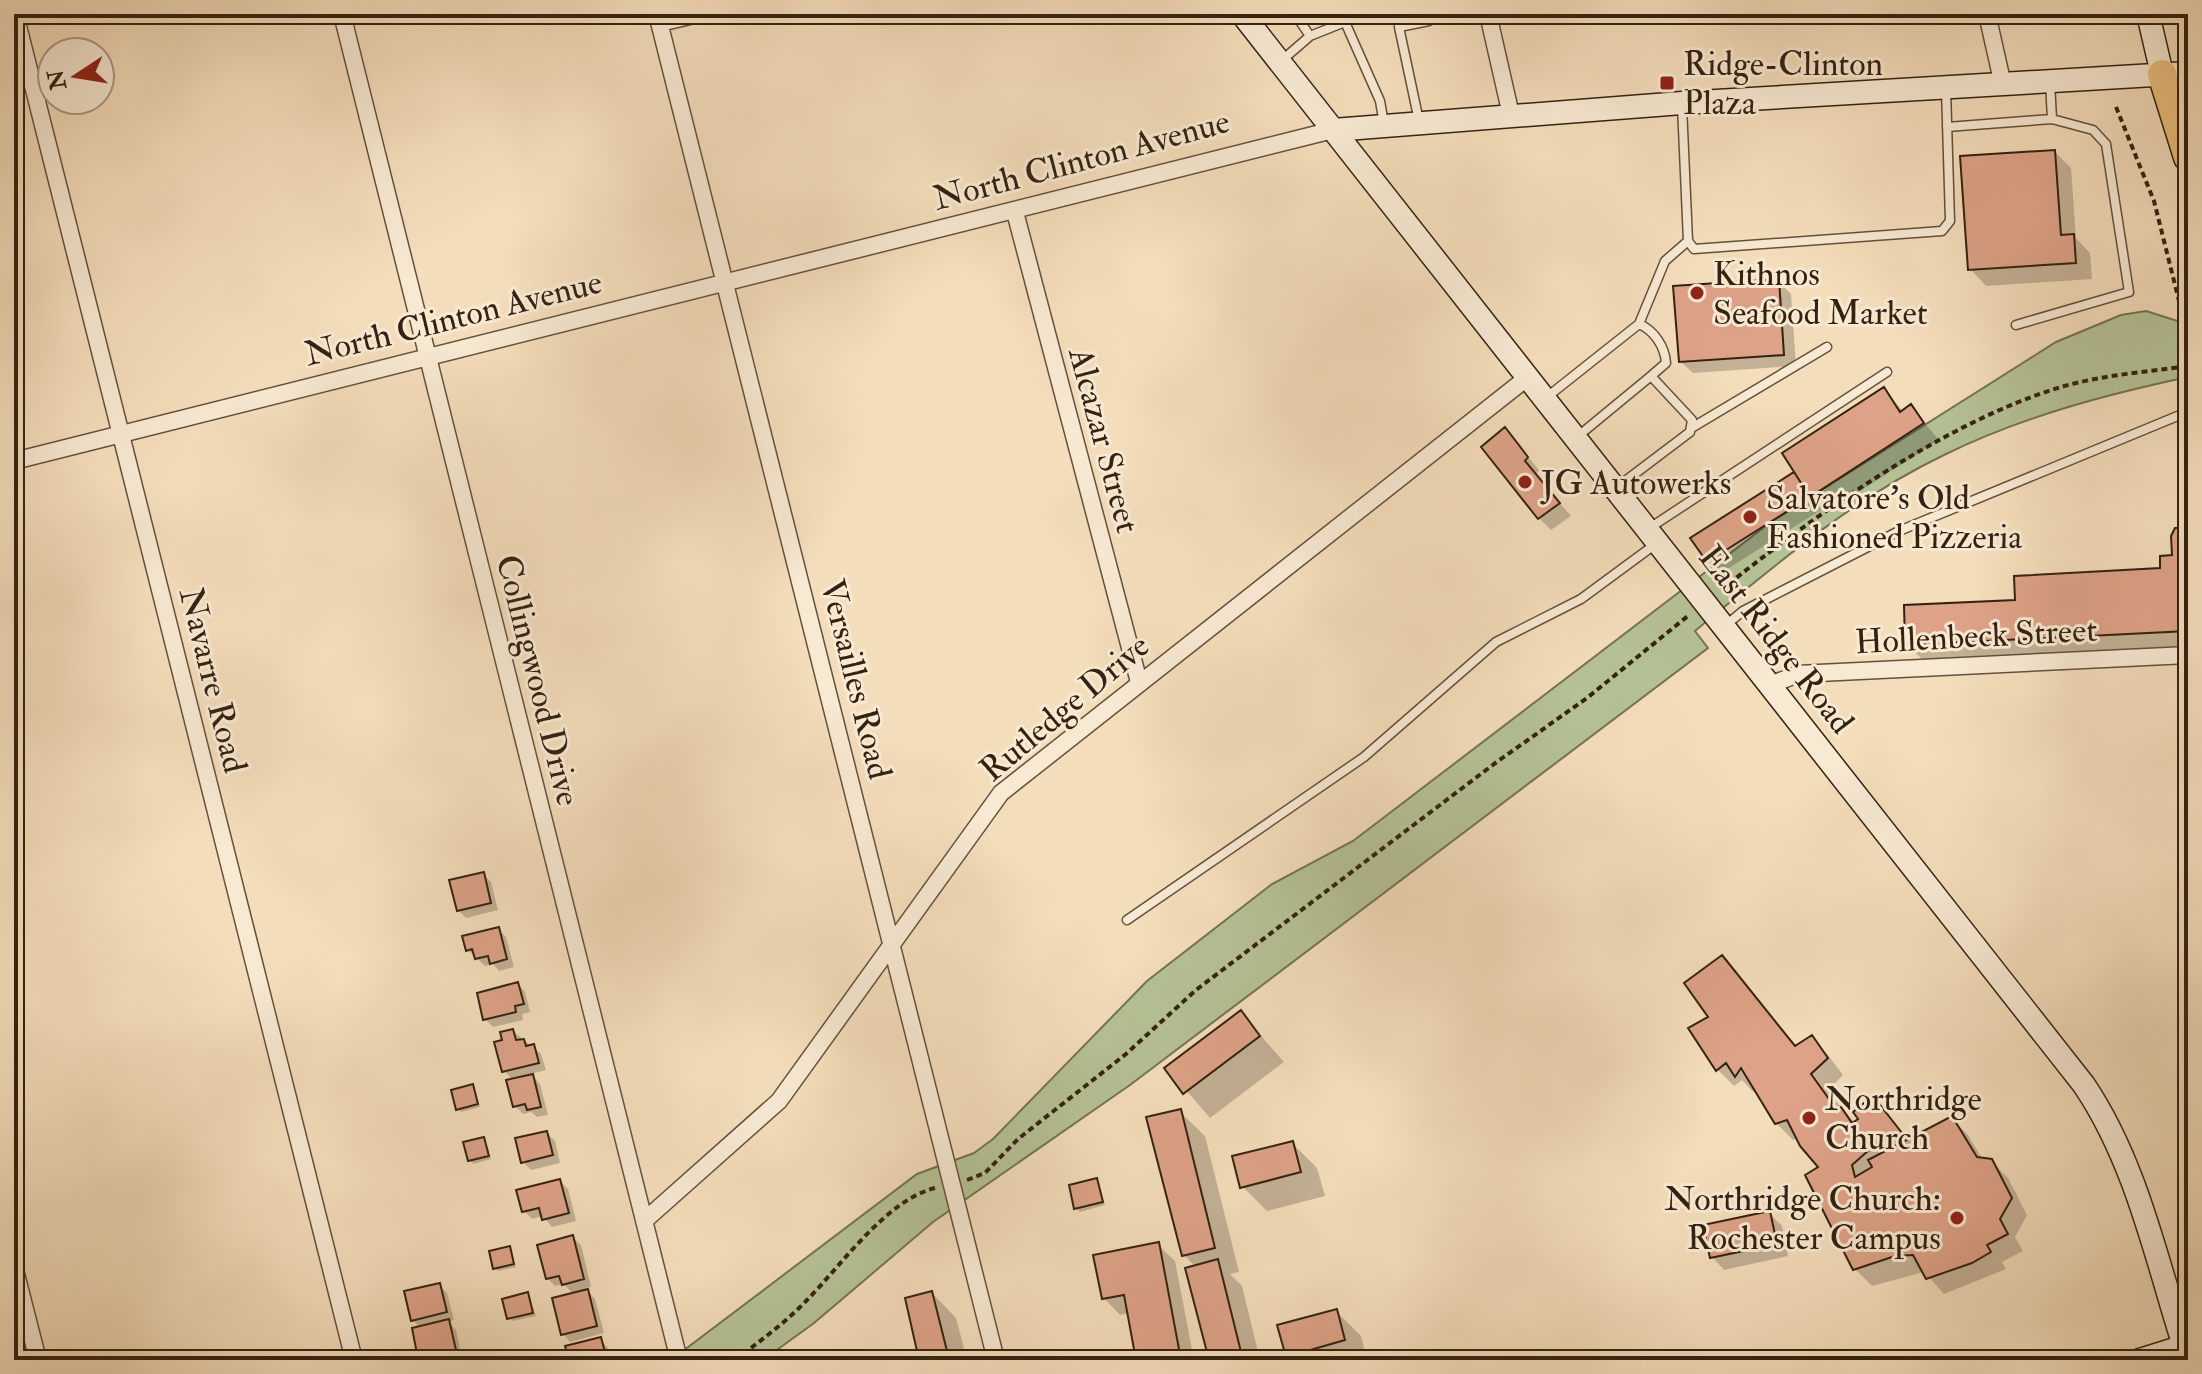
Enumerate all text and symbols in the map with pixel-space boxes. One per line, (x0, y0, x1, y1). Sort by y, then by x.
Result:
north arrow (36, 36, 116, 116)
place label: Ridge-Clinton Plaza (1683, 43, 1883, 125)
text: N (42, 67, 73, 93)
marker: Ridge-Clinton Plaza (1658, 74, 1676, 92)
street label: North Clinton Avenue (928, 100, 1234, 221)
place label: Kithnos Seafood Market (1713, 253, 1928, 335)
street label: North Clinton Avenue (300, 261, 607, 376)
marker: Kithnos Seafood Market (1688, 284, 1706, 302)
street label: Alcazar Street (1058, 342, 1149, 538)
place label: JG Autowerks (1540, 462, 1731, 505)
marker: JG Autowerks (1516, 473, 1534, 491)
place label: Salvatore's Old Fashioned Pizzeria (1766, 477, 2023, 559)
marker: Salvatore's Old Fashioned Pizzeria (1741, 508, 1759, 526)
street label: East Ridge Road (1689, 537, 1863, 743)
street label: Collingwood Drive (486, 550, 590, 810)
street label: Versailles Road (810, 575, 901, 784)
street label: Navarre Road (169, 583, 256, 778)
street label: Hollenbeck Street (1854, 609, 2098, 664)
street label: Rutledge Drive (971, 625, 1158, 791)
place label: Northridge Church (1825, 1078, 1982, 1160)
marker: Northridge Church (1800, 1109, 1818, 1127)
place label: Northridge Church: Rochester Campus (1665, 1178, 1941, 1260)
marker: Northridge Church: Rochester Campus (1948, 1209, 1966, 1227)

